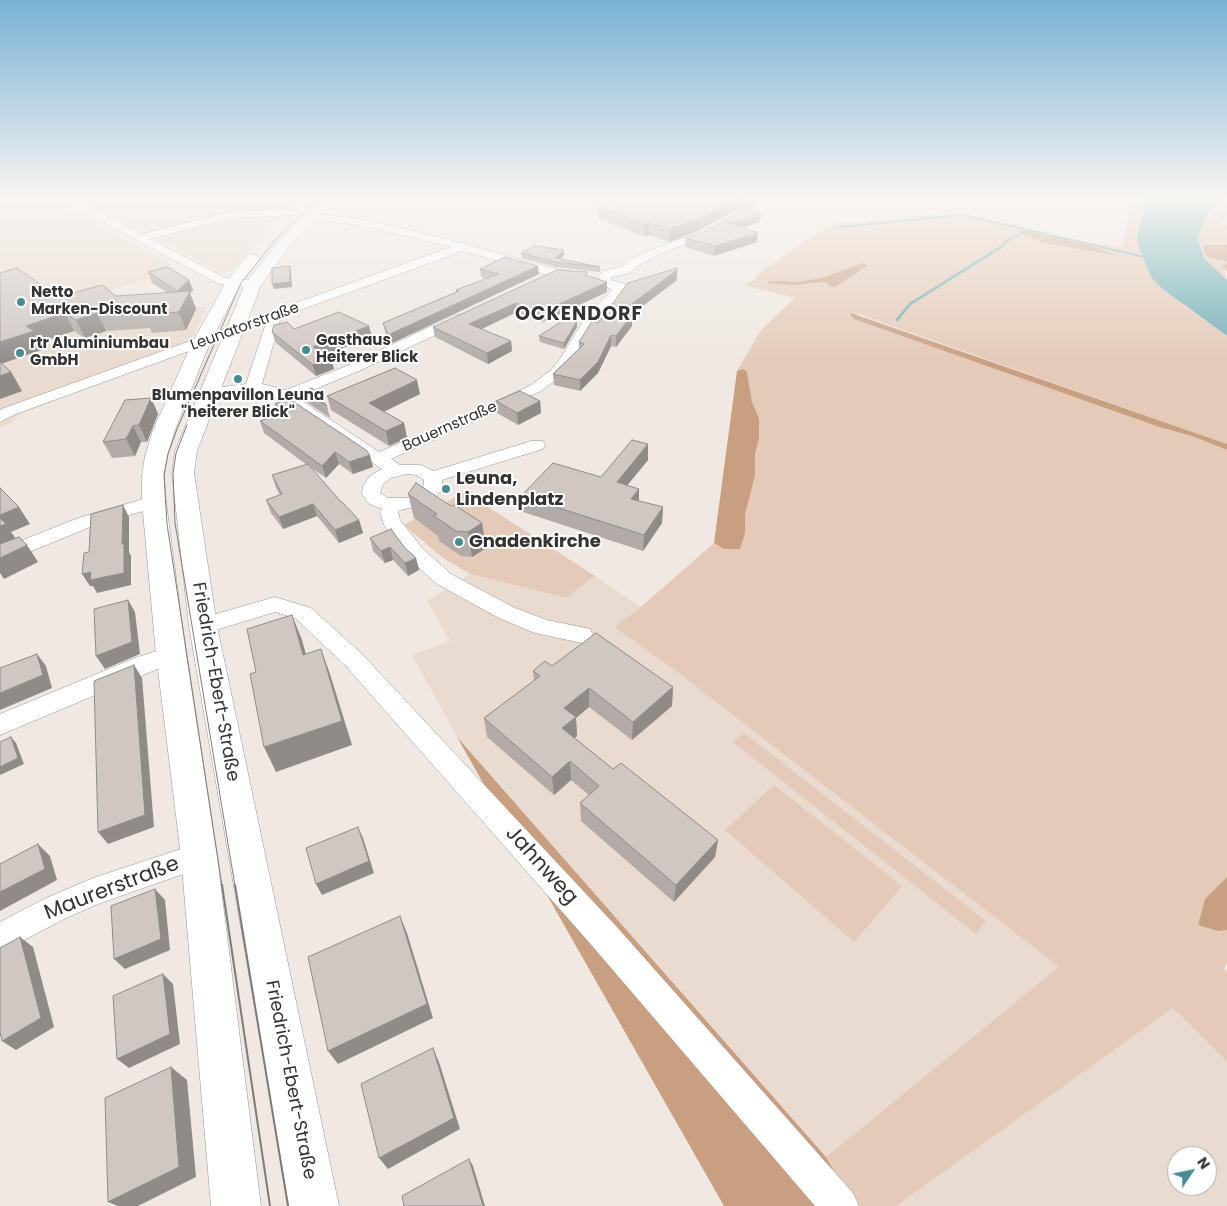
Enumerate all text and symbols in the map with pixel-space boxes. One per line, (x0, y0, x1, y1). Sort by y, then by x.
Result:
place label: Netto Marken-Discount (31, 284, 167, 319)
marker: Netto Marken-Discount (15, 296, 27, 308)
street label: Leunatorstraße (188, 299, 302, 355)
district label: OCKENDORF (514, 304, 644, 326)
place label: Gasthaus Heiterer Blick (316, 332, 418, 367)
place label: rtr Aluminiumbau GmbH (30, 335, 169, 370)
marker: Gasthaus Heiterer Blick (300, 344, 312, 356)
marker: rtr Aluminiumbau GmbH (14, 347, 26, 359)
marker: Blumenpavillon Leuna "heiterer Blick" (232, 373, 244, 385)
place label: Blumenpavillon Leuna "heiterer Blick" (152, 387, 324, 422)
street label: Bauernstraße (400, 398, 500, 456)
place label: Leuna, Lindenplatz (456, 468, 563, 510)
marker: Leuna, Lindenplatz (440, 483, 452, 495)
place label: Gnadenkirche (469, 531, 601, 553)
marker: Gnadenkirche (453, 536, 465, 548)
street label: Friedrich-Ebert-Straße (187, 581, 243, 783)
street label: Jahnweg (499, 822, 583, 910)
street label: Maurerstraße (41, 852, 183, 926)
street label: Friedrich-Ebert-Straße (260, 979, 320, 1181)
north arrow (1167, 1146, 1217, 1196)
text: N (1192, 1153, 1215, 1173)

